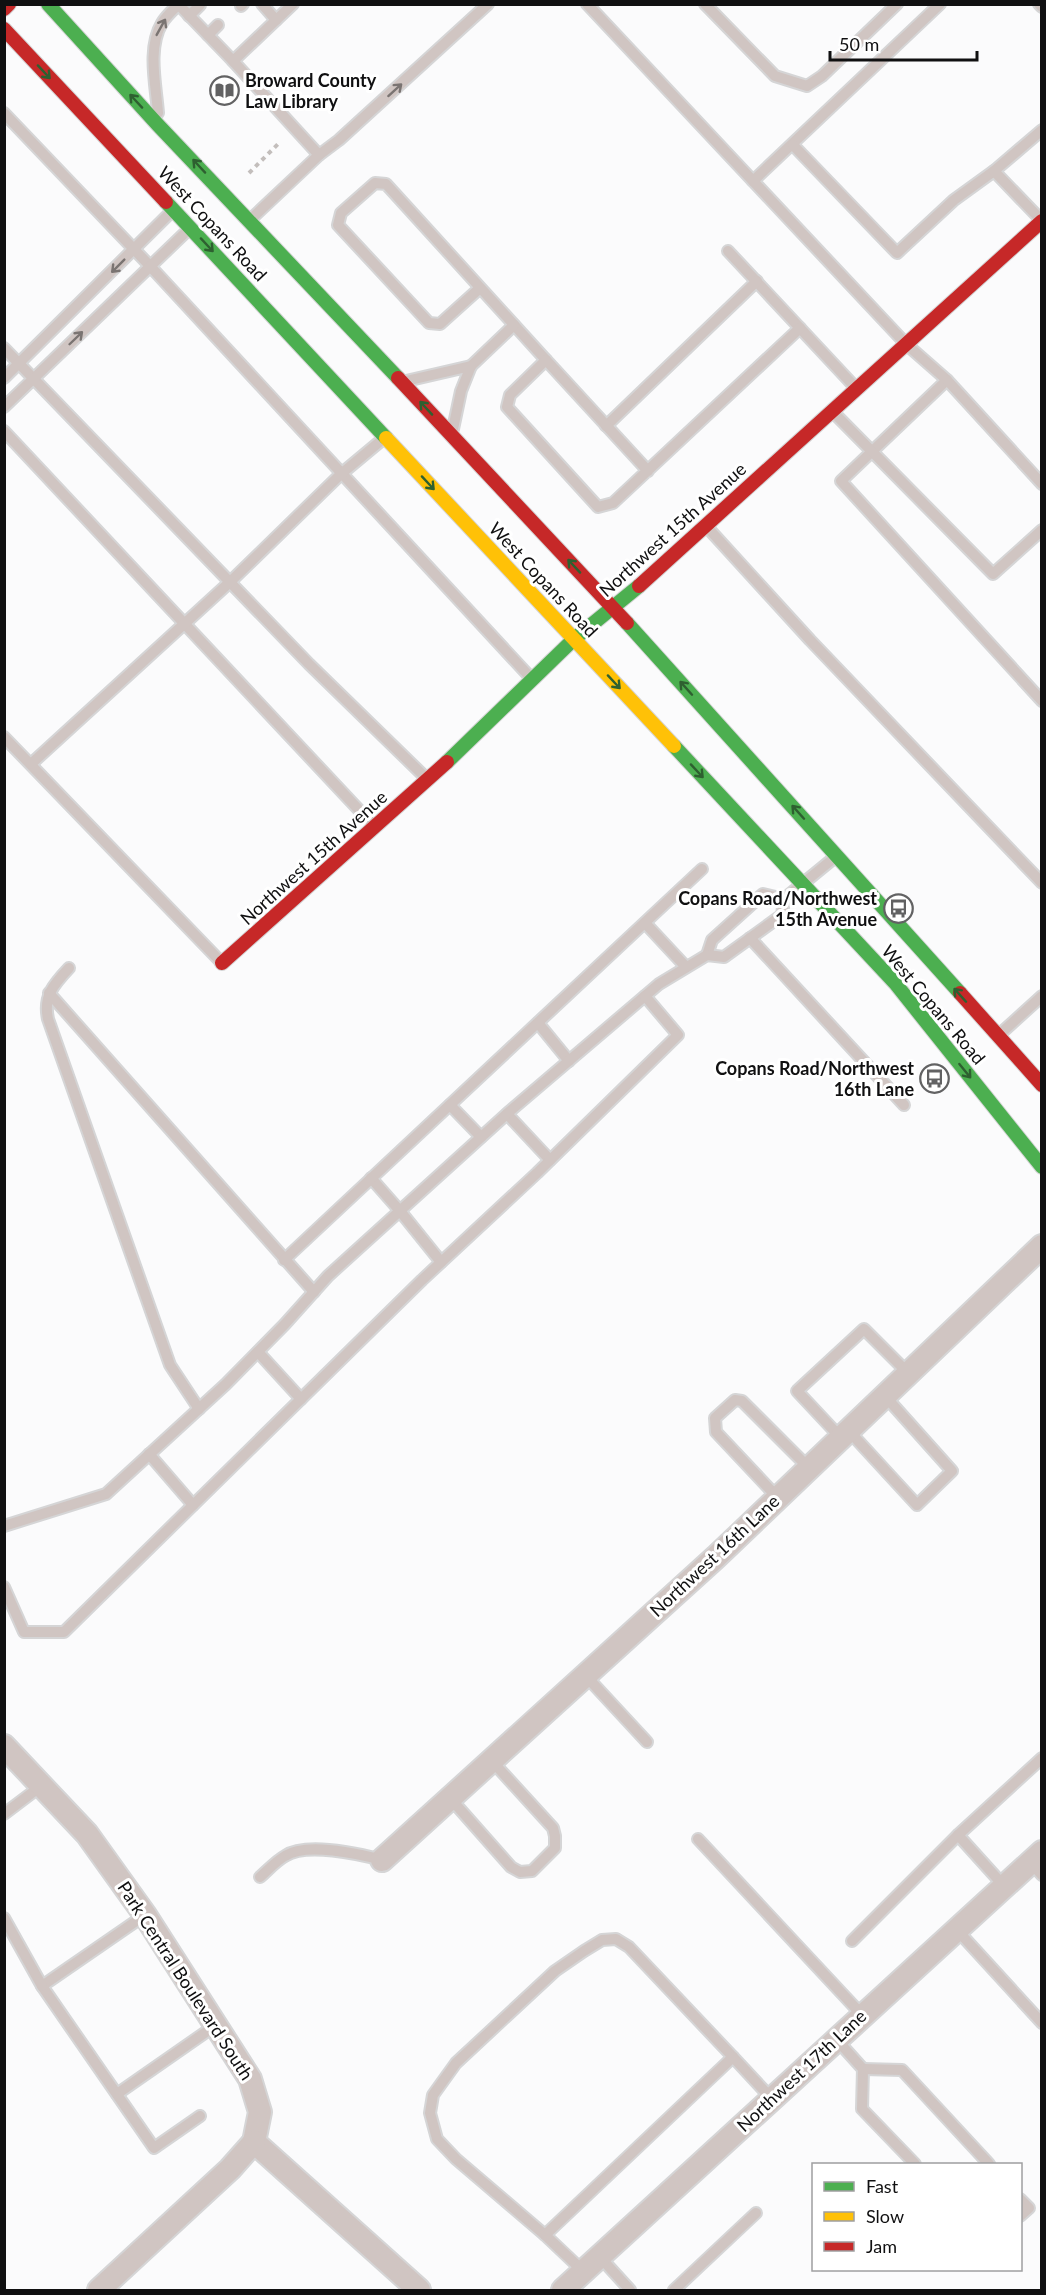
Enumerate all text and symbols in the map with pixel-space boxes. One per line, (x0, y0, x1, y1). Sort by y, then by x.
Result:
one-way arrow (155, 19, 167, 36)
scale bar (830, 24, 977, 62)
text: 50 m (839, 33, 879, 55)
one-way arrow (37, 64, 51, 79)
place label: Broward County Law Library (245, 69, 377, 112)
library icon: Broward County Law Library (208, 75, 240, 107)
one-way arrow (387, 82, 402, 97)
one-way arrow (129, 94, 143, 109)
one-way arrow (193, 159, 207, 174)
street label: West Copans Road (154, 161, 272, 285)
one-way arrow (199, 237, 213, 252)
one-way arrow (110, 259, 125, 274)
one-way arrow (68, 331, 83, 345)
one-way arrow (420, 401, 434, 416)
street label: Northwest 15th Avenue (594, 458, 750, 601)
one-way arrow (420, 475, 435, 490)
street label: West Copans Road (485, 517, 603, 641)
one-way arrow (567, 558, 581, 573)
one-way arrow (607, 675, 621, 690)
one-way arrow (679, 681, 693, 696)
one-way arrow (690, 764, 704, 779)
street label: Northwest 15th Avenue (235, 786, 391, 929)
one-way arrow (790, 805, 805, 820)
place label: Copans Road/Northwest 15th Avenue (678, 887, 877, 930)
bus stop icon: Copans Road/Northwest 15th Avenue (882, 893, 914, 925)
street label: West Copans Road (877, 940, 990, 1069)
one-way arrow (953, 988, 967, 1003)
place label: Copans Road/Northwest 16th Lane (715, 1057, 914, 1100)
bus stop icon: Copans Road/Northwest 16th Lane (919, 1063, 951, 1095)
one-way arrow (958, 1063, 971, 1079)
street label: Northwest 16th Lane (645, 1490, 784, 1621)
street label: Park Central Boulevard South (113, 1877, 258, 2084)
street label: Northwest 17th Lane (732, 2005, 871, 2136)
legend (812, 2163, 1022, 2271)
text: Fast (866, 2175, 899, 2197)
text: Slow (866, 2205, 904, 2227)
text: Jam (866, 2235, 897, 2257)

